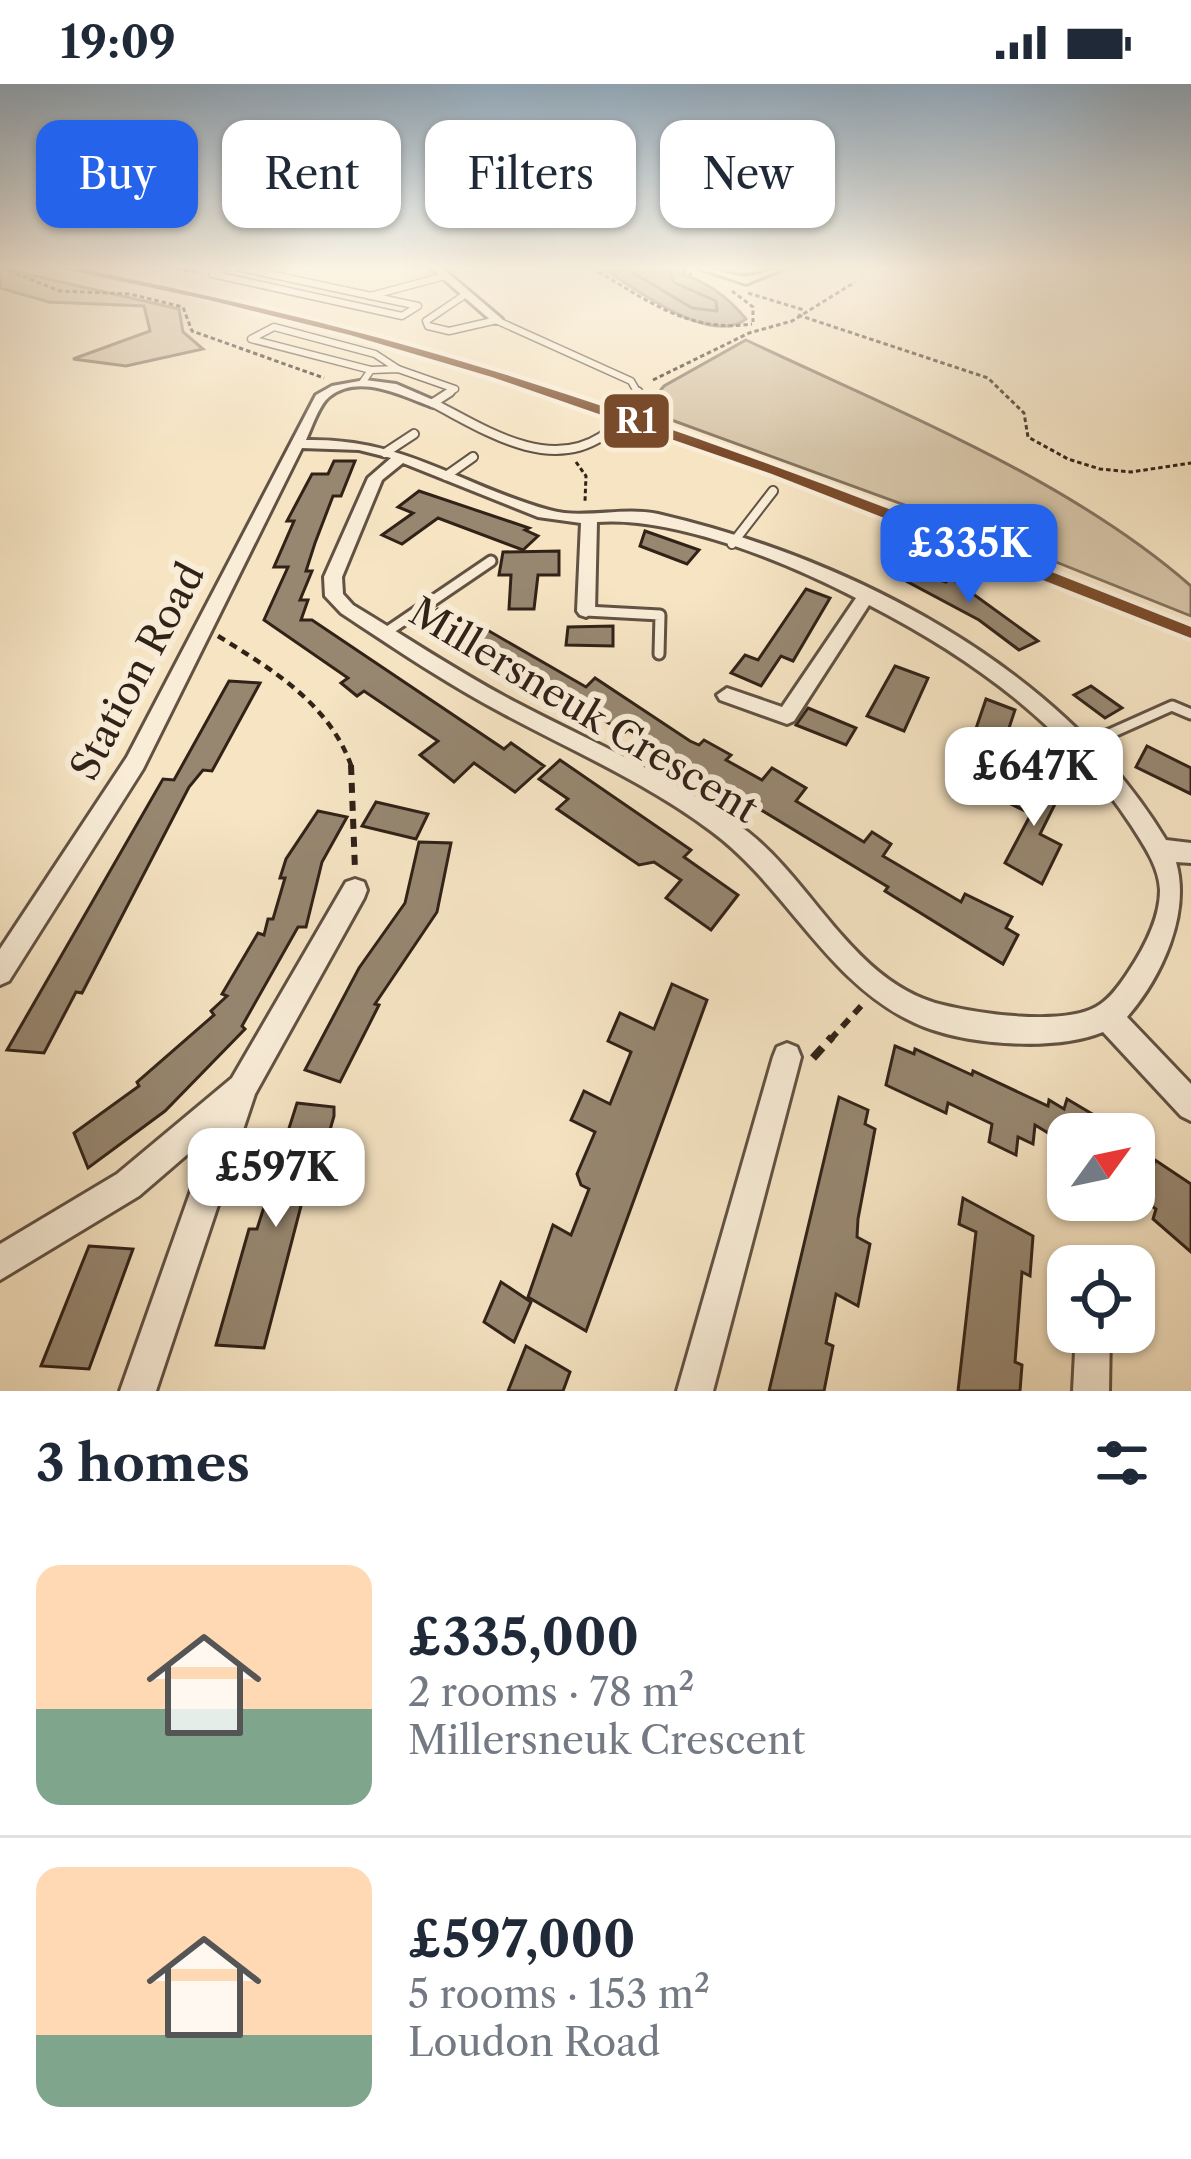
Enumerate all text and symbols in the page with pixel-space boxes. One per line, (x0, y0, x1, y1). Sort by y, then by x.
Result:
text: 19:09 (60, 14, 176, 70)
chip: Buy (36, 120, 198, 228)
chip: Rent (222, 120, 401, 228)
chip: Filters (425, 120, 636, 228)
chip: New (660, 120, 835, 228)
line badge: R1 (602, 392, 671, 450)
text: R1 (615, 401, 657, 442)
pin: £335K (885, 504, 1053, 606)
text: £335K (908, 519, 1031, 567)
street label: Station Road (60, 554, 214, 788)
street label: Millersneuk Crescent (401, 587, 767, 833)
pin: £647K (950, 727, 1118, 829)
text: £647K (972, 742, 1096, 790)
north arrow (1047, 1113, 1155, 1221)
map controls (1047, 1113, 1155, 1353)
pin: £597K (192, 1128, 360, 1230)
text: £597K (215, 1143, 337, 1191)
button: locate (1047, 1245, 1155, 1353)
icon: filters (1089, 1430, 1155, 1496)
text: 3 homes (36, 1432, 250, 1494)
text: £335,000 (408, 1606, 639, 1668)
icon: home (132, 1613, 276, 1757)
text: 2 rooms · 78 m² (408, 1668, 695, 1716)
text: Millersneuk Crescent (408, 1716, 805, 1764)
text: £597,000 (408, 1908, 636, 1970)
icon: home (132, 1915, 276, 2059)
text: 5 rooms · 153 m² (408, 1970, 710, 2018)
text: Loudon Road (408, 2018, 660, 2066)

